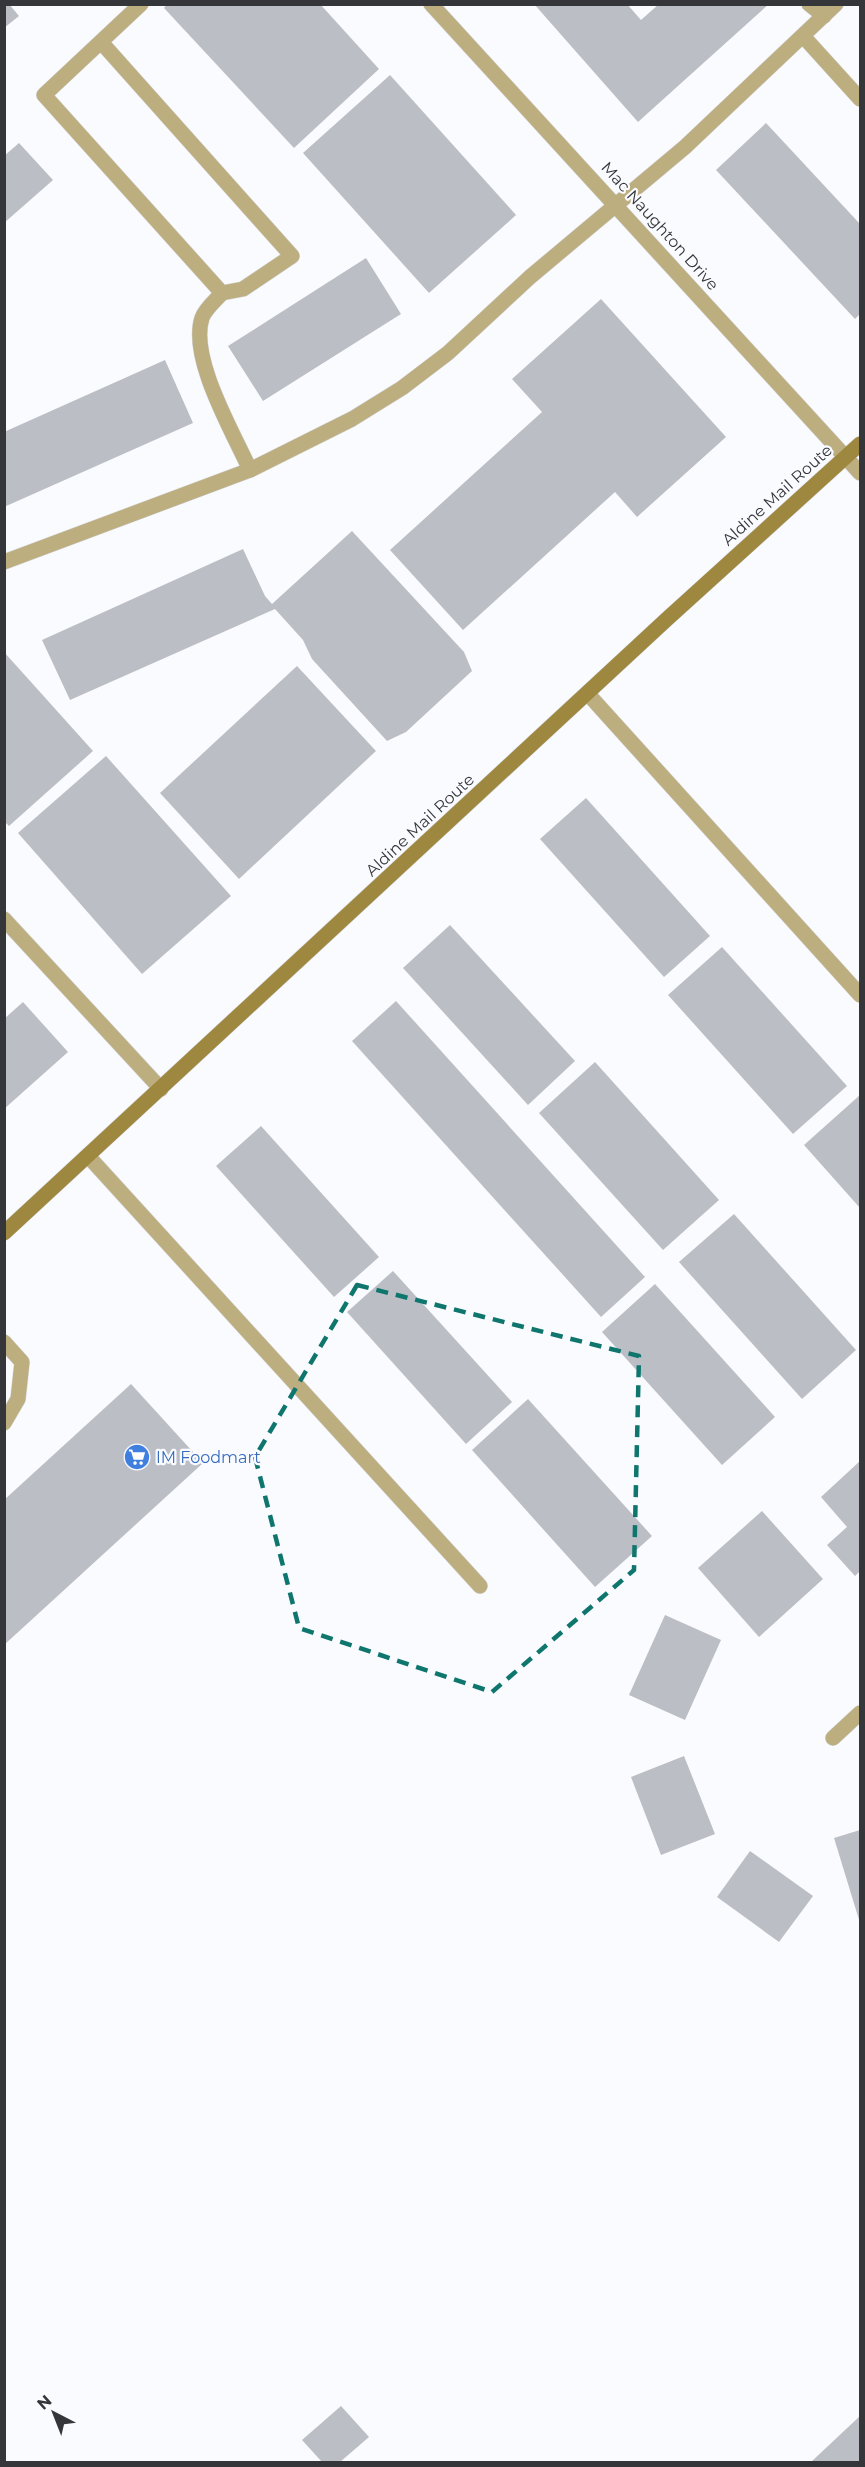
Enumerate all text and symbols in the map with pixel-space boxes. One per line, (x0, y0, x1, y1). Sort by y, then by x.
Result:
street label: Mac Naughton Drive (597, 158, 723, 294)
street label: Aldine Mail Route (718, 441, 836, 549)
street label: Aldine Mail Route (362, 770, 478, 880)
supermarket icon: IM Foodmart (122, 1442, 152, 1472)
place label: IM Foodmart (156, 1448, 261, 1467)
north arrow (24, 2383, 84, 2443)
text: N (33, 2391, 55, 2414)

